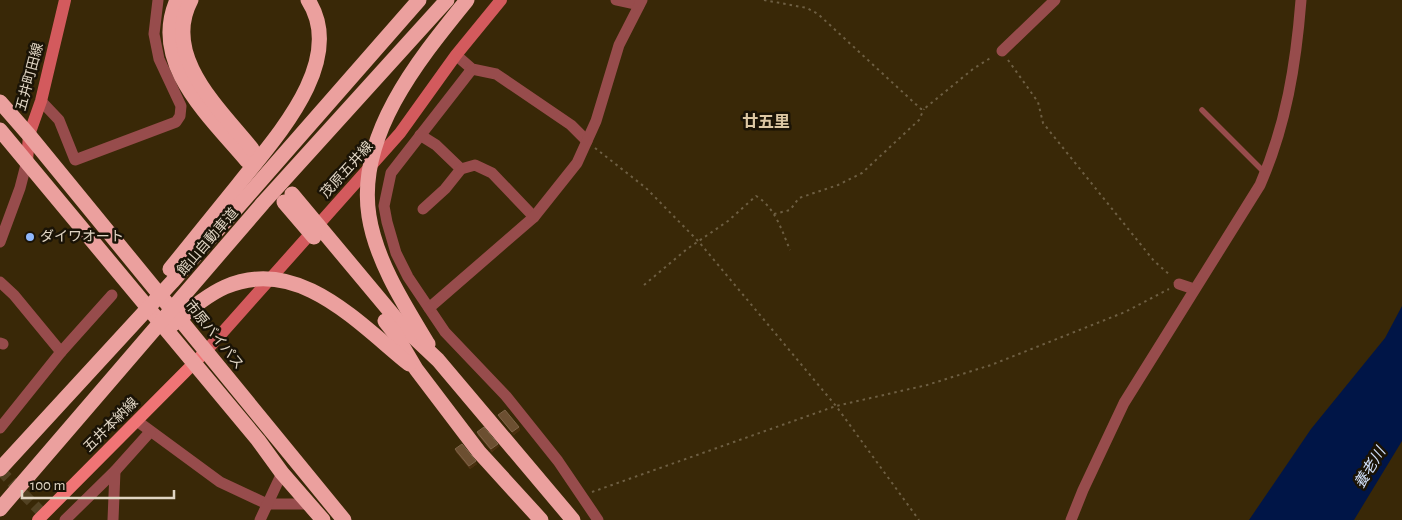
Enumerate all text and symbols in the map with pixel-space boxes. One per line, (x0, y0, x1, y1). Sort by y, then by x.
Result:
street label: 五井町田線 (12, 41, 46, 113)
district label: 廿五里 (742, 113, 790, 130)
street label: 茂原五井線 (317, 138, 376, 201)
street label: 館山自動車道 (174, 205, 241, 278)
place label: ダイワオート (40, 229, 124, 244)
marker: ダイワオート (24, 231, 36, 243)
street label: 市原バイパス (182, 297, 247, 372)
street label: 五井本納線 (80, 394, 141, 455)
water label: 養老川 (1351, 443, 1389, 491)
scale bar (22, 468, 175, 500)
text: 100 m (30, 478, 65, 493)

